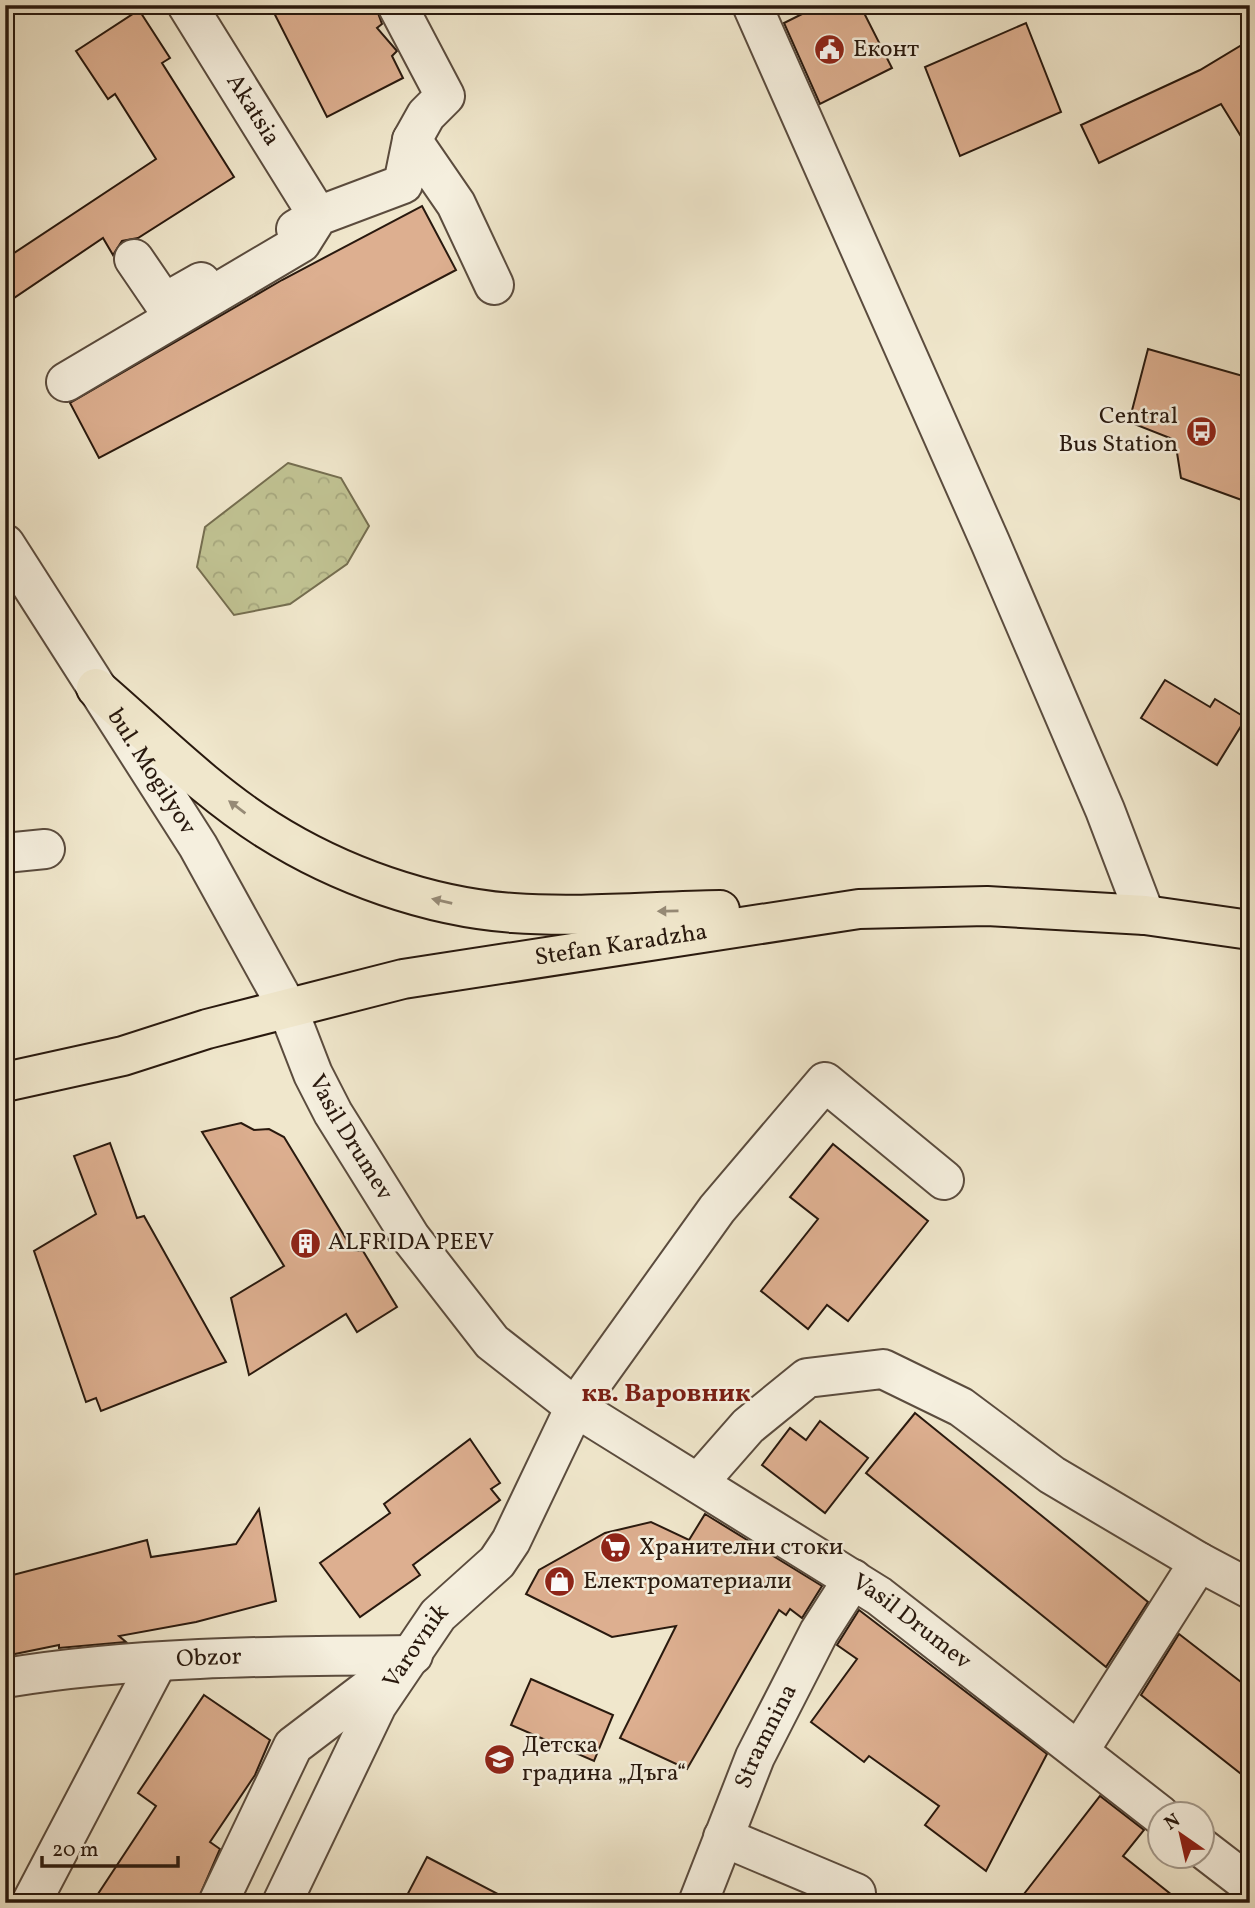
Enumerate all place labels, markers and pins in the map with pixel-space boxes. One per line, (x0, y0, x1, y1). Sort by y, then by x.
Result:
public building icon: Еконт (813, 33, 847, 67)
place label: Еконт (853, 33, 919, 67)
place label: Central Bus Station (1058, 400, 1178, 462)
bus stop icon: Central Bus Station (1184, 414, 1218, 448)
building icon: ALFRIDA PEEV (288, 1226, 322, 1260)
place label: ALFRIDA PEEV (328, 1226, 494, 1260)
supermarket icon: Хранителни стоки (599, 1531, 633, 1565)
place label: Хранителни стоки (639, 1531, 843, 1565)
shop icon: Електроматериали (543, 1565, 577, 1599)
place label: Електроматериали (583, 1565, 792, 1599)
place label: Детска градина „Дъга“ (522, 1729, 686, 1791)
school or university icon: Детска градина „Дъга“ (482, 1743, 516, 1777)

